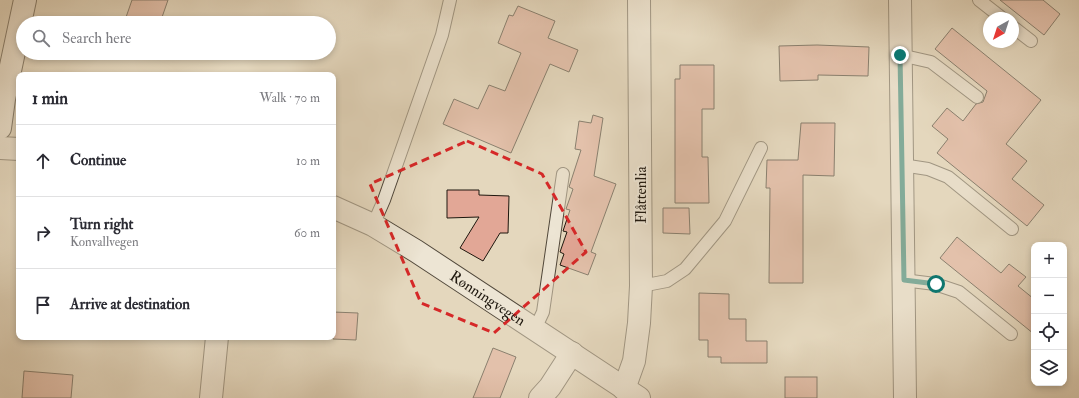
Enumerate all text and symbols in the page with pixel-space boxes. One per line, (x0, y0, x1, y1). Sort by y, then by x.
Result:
north arrow (983, 12, 1019, 48)
search box (16, 16, 336, 60)
icon: search (30, 27, 52, 49)
text: Search here (62, 29, 131, 48)
route end (891, 46, 909, 64)
text: 1 min (32, 88, 68, 109)
text: Walk · 70 m (260, 90, 320, 106)
icon: ahead (32, 150, 54, 172)
text: Continue (70, 151, 126, 170)
text: 10 m (296, 153, 320, 169)
street label: Flåttenlia (632, 166, 651, 224)
text: Turn right (70, 215, 133, 234)
icon: right (32, 222, 54, 244)
text: 60 m (294, 225, 320, 241)
text: Konvallvegen (70, 234, 139, 250)
map controls (1031, 242, 1067, 386)
button: + (1031, 242, 1067, 278)
street label: Rønningvegen (446, 267, 529, 331)
route start (927, 275, 945, 293)
button: − (1031, 278, 1067, 314)
icon: arrive (32, 294, 54, 316)
text: Arrive at destination (70, 295, 190, 314)
button: locate (1031, 314, 1067, 350)
button: layers (1031, 350, 1067, 386)

